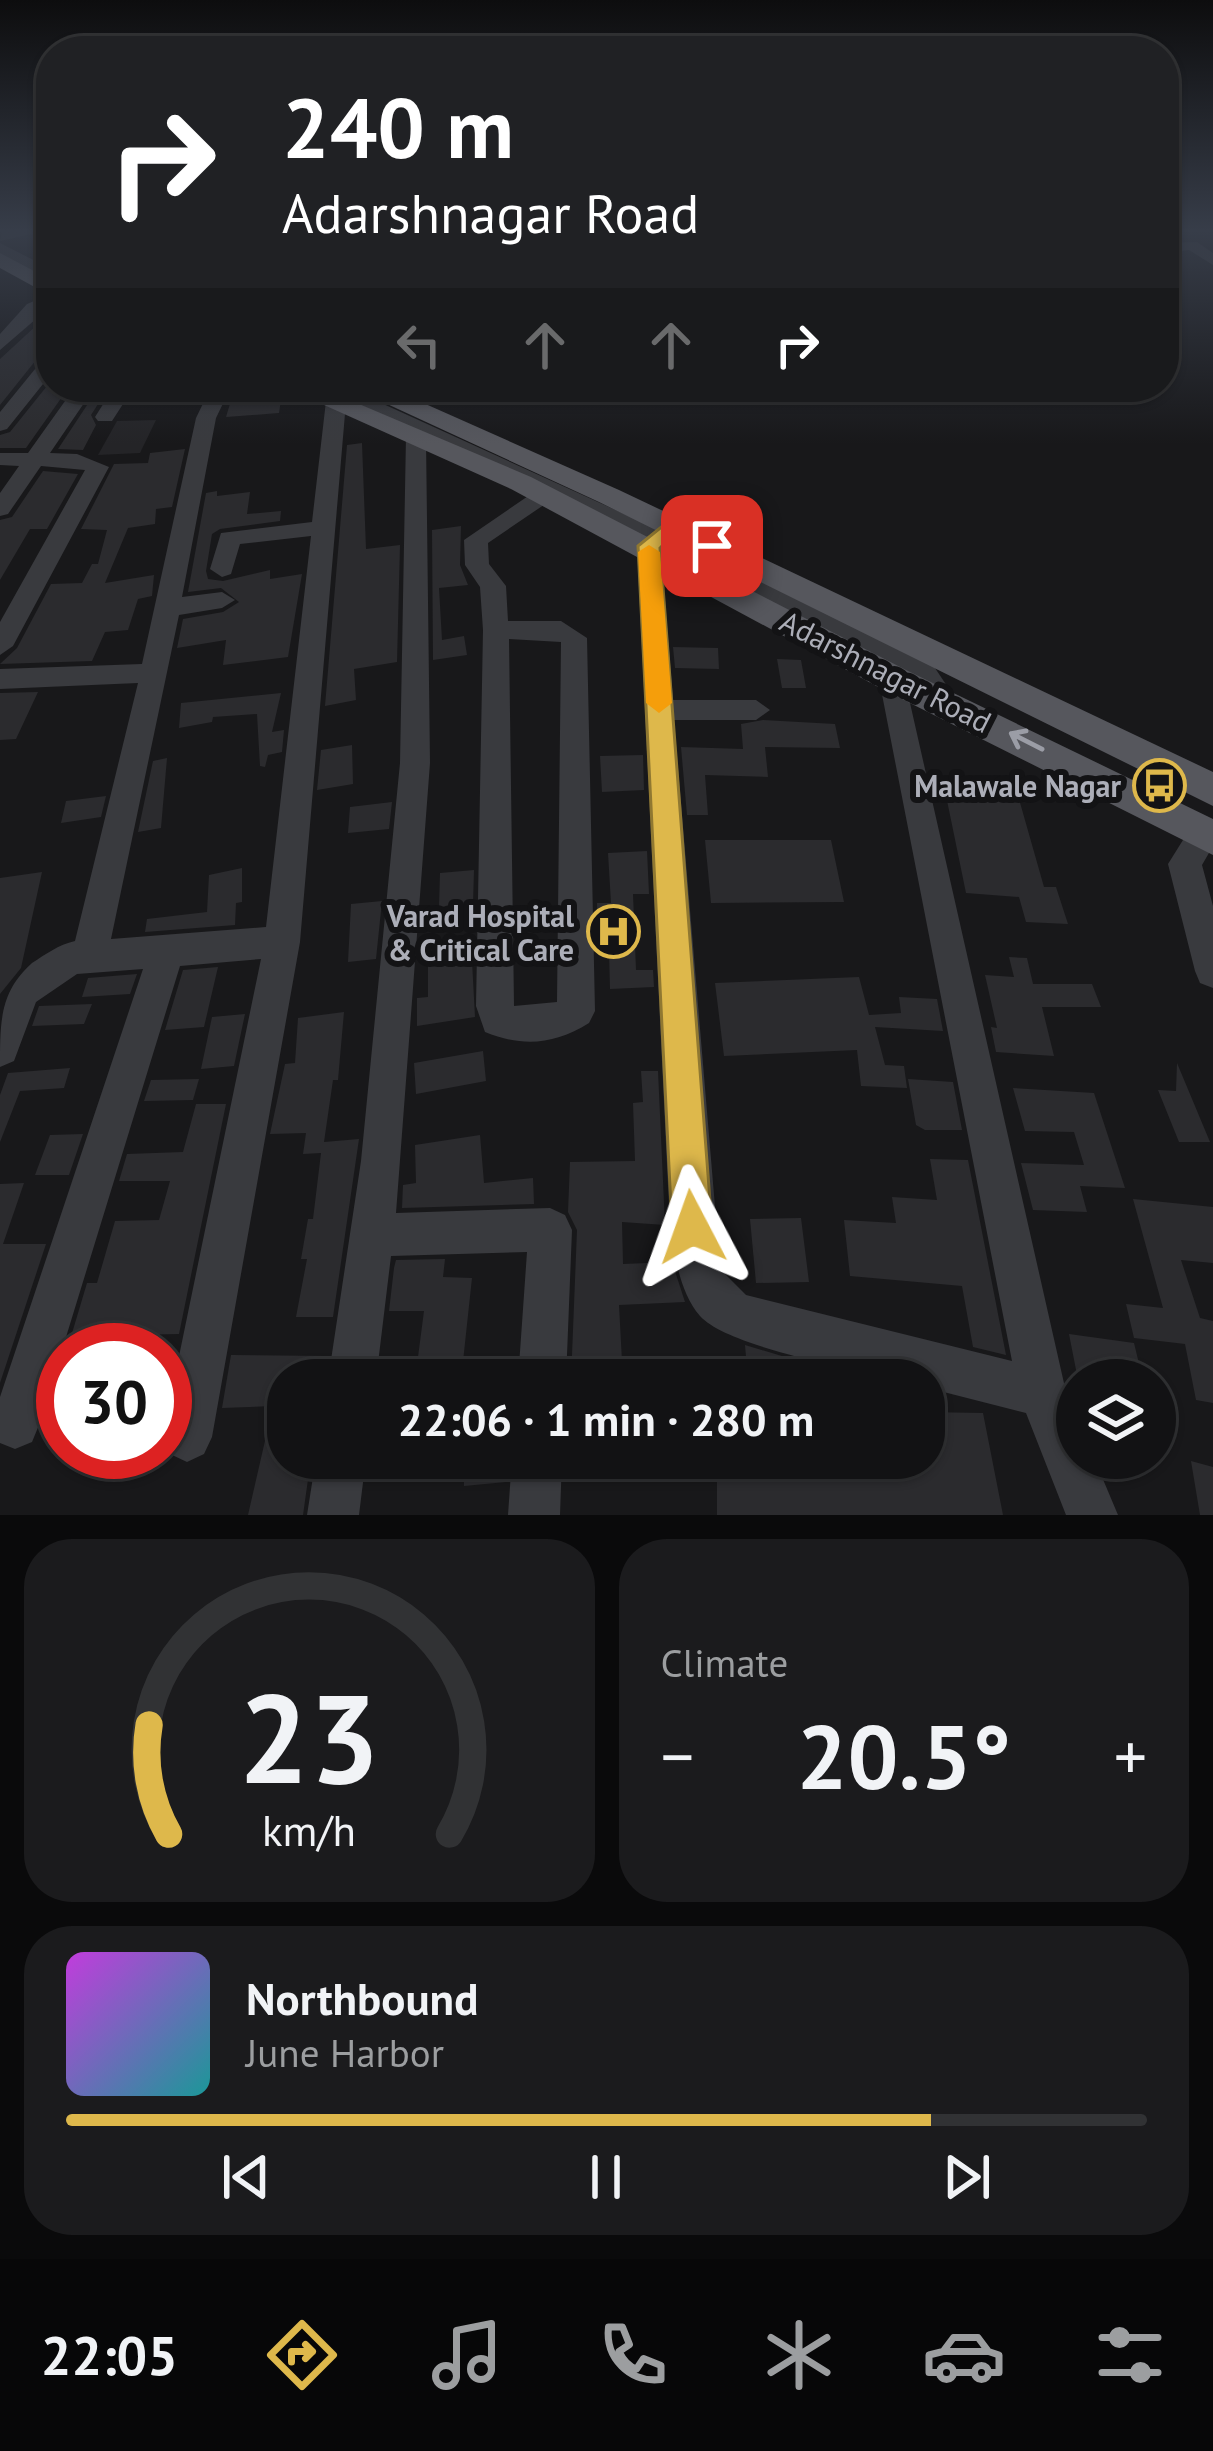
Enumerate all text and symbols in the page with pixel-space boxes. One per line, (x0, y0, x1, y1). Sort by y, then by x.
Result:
text: 240 m (282, 72, 514, 181)
icon: right (84, 84, 240, 240)
text: Adarshnagar Road (282, 178, 699, 248)
icon: left (386, 312, 452, 378)
icon: ahead (512, 312, 578, 378)
icon: ahead (638, 312, 704, 378)
icon: right (764, 312, 830, 378)
pin (661, 495, 763, 597)
icon: arrive (679, 513, 745, 579)
street label: Adarshnagar Road (774, 601, 998, 741)
one-way arrow (1008, 729, 1044, 752)
bus stop icon: Malawale Nagar (1132, 757, 1188, 813)
place label: Malawale Nagar (914, 766, 1121, 805)
place label: Varad Hospital & Critical Care (386, 896, 574, 969)
hospital icon: Varad Hospital & Critical Care (585, 904, 641, 960)
position arrow (629, 1164, 755, 1290)
speed limit sign: 30 (36, 1323, 192, 1479)
map controls (1056, 1359, 1176, 1479)
button: layers (1056, 1359, 1176, 1479)
text: 22:06 · 1 min · 280 m (398, 1390, 814, 1448)
text: Climate (661, 1637, 788, 1688)
text: 23 (238, 1656, 380, 1817)
text: 20.5° (796, 1697, 1011, 1814)
text: − (661, 1713, 694, 1798)
text: + (1114, 1713, 1147, 1798)
text: km/h (262, 1801, 356, 1857)
text: Northbound (246, 1969, 478, 2027)
text: June Harbor (246, 2027, 444, 2078)
icon: previous (213, 2144, 279, 2210)
icon: pause (573, 2144, 639, 2210)
icon: next (934, 2144, 1000, 2210)
icon: directions (260, 2313, 344, 2397)
icon: music (425, 2313, 509, 2397)
icon: phone (591, 2313, 675, 2397)
icon: climate (757, 2313, 841, 2397)
icon: car (922, 2313, 1006, 2397)
icon: filters (1088, 2313, 1172, 2397)
text: 22:05 (41, 2320, 178, 2390)

